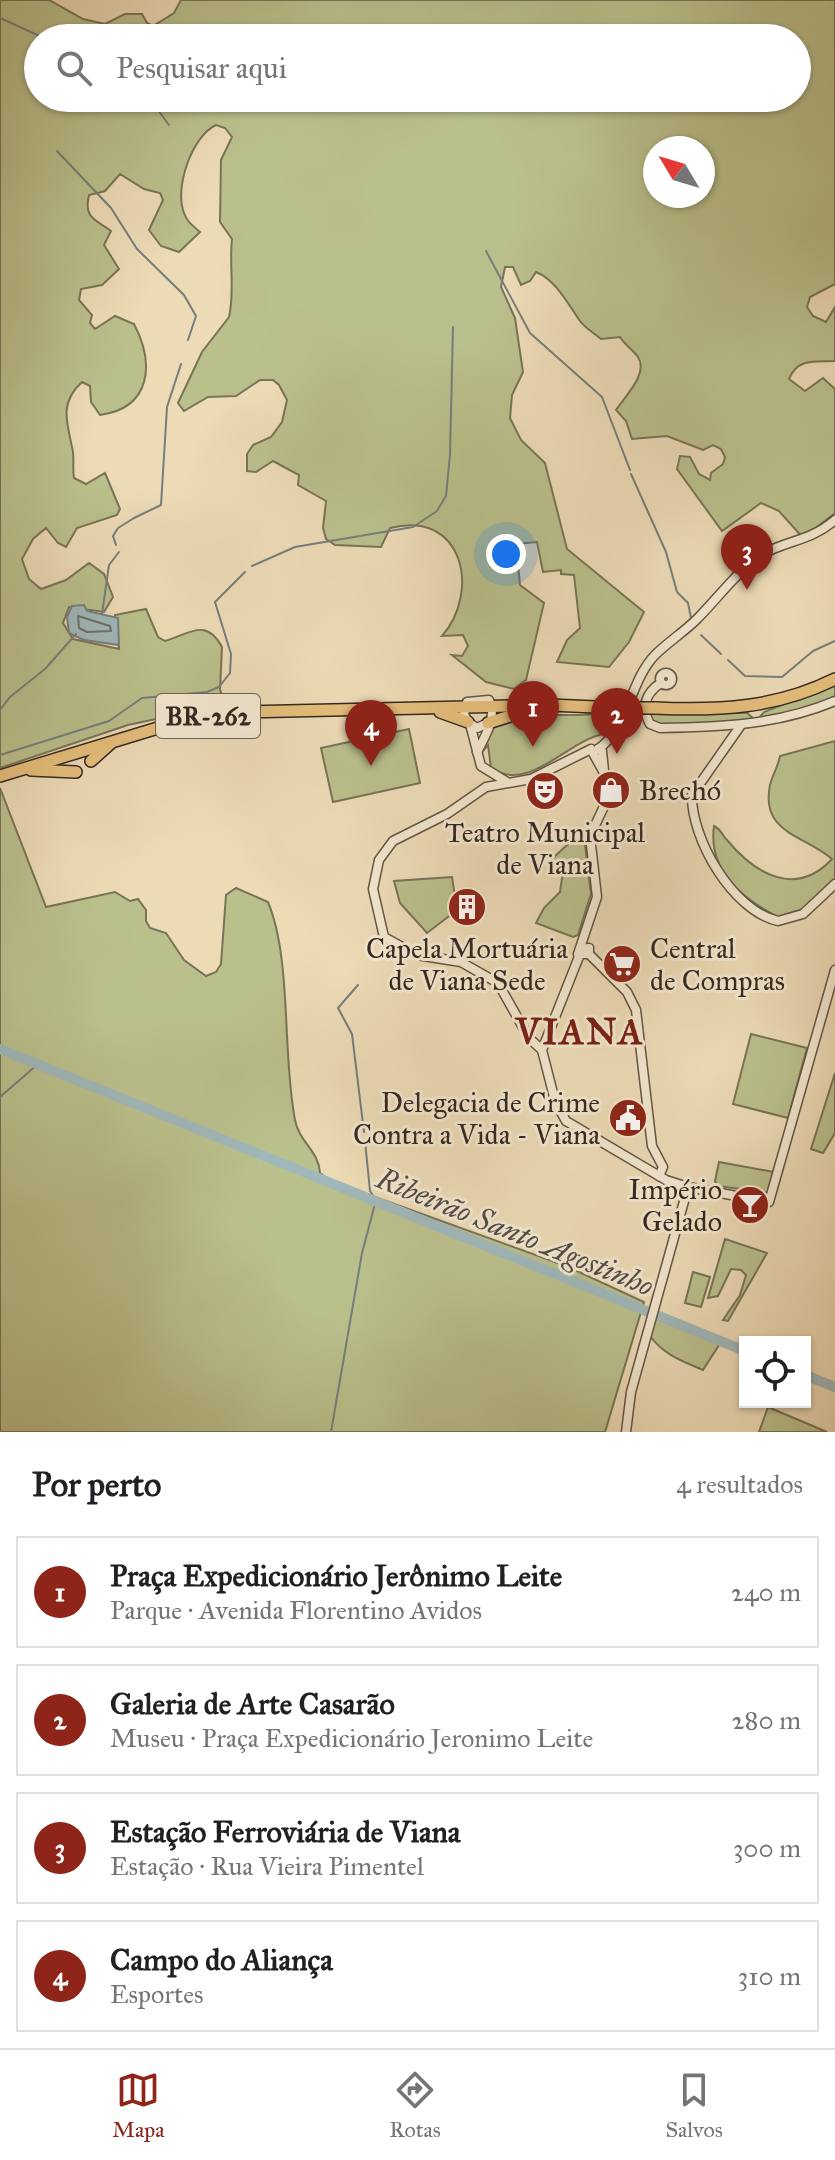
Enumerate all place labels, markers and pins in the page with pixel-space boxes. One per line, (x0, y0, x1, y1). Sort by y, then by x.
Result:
pin: 3 (721, 524, 773, 590)
pin: 1 (507, 681, 559, 747)
pin: 2 (591, 688, 643, 754)
pin: 4 (345, 700, 397, 766)
shop icon: Brechó (590, 769, 632, 811)
theatre icon: Teatro Municipal de Viana (524, 770, 566, 812)
place label: Brechó (639, 773, 721, 808)
place label: Teatro Municipal de Viana (445, 815, 646, 882)
building icon: Capela Mortuária de Viana Sede (446, 886, 488, 928)
place label: Capela Mortuária de Viana Sede (366, 931, 568, 998)
place label: Central de Compras (650, 931, 785, 998)
supermarket icon: Central de Compras (601, 943, 643, 985)
place label: Delegacia de Crime Contra a Vida - Viana (353, 1085, 600, 1152)
public building icon: Delegacia de Crime Contra a Vida - Viana (607, 1097, 649, 1139)
place label: Império Gelado (628, 1172, 722, 1239)
bar icon: Império Gelado (729, 1184, 771, 1226)

